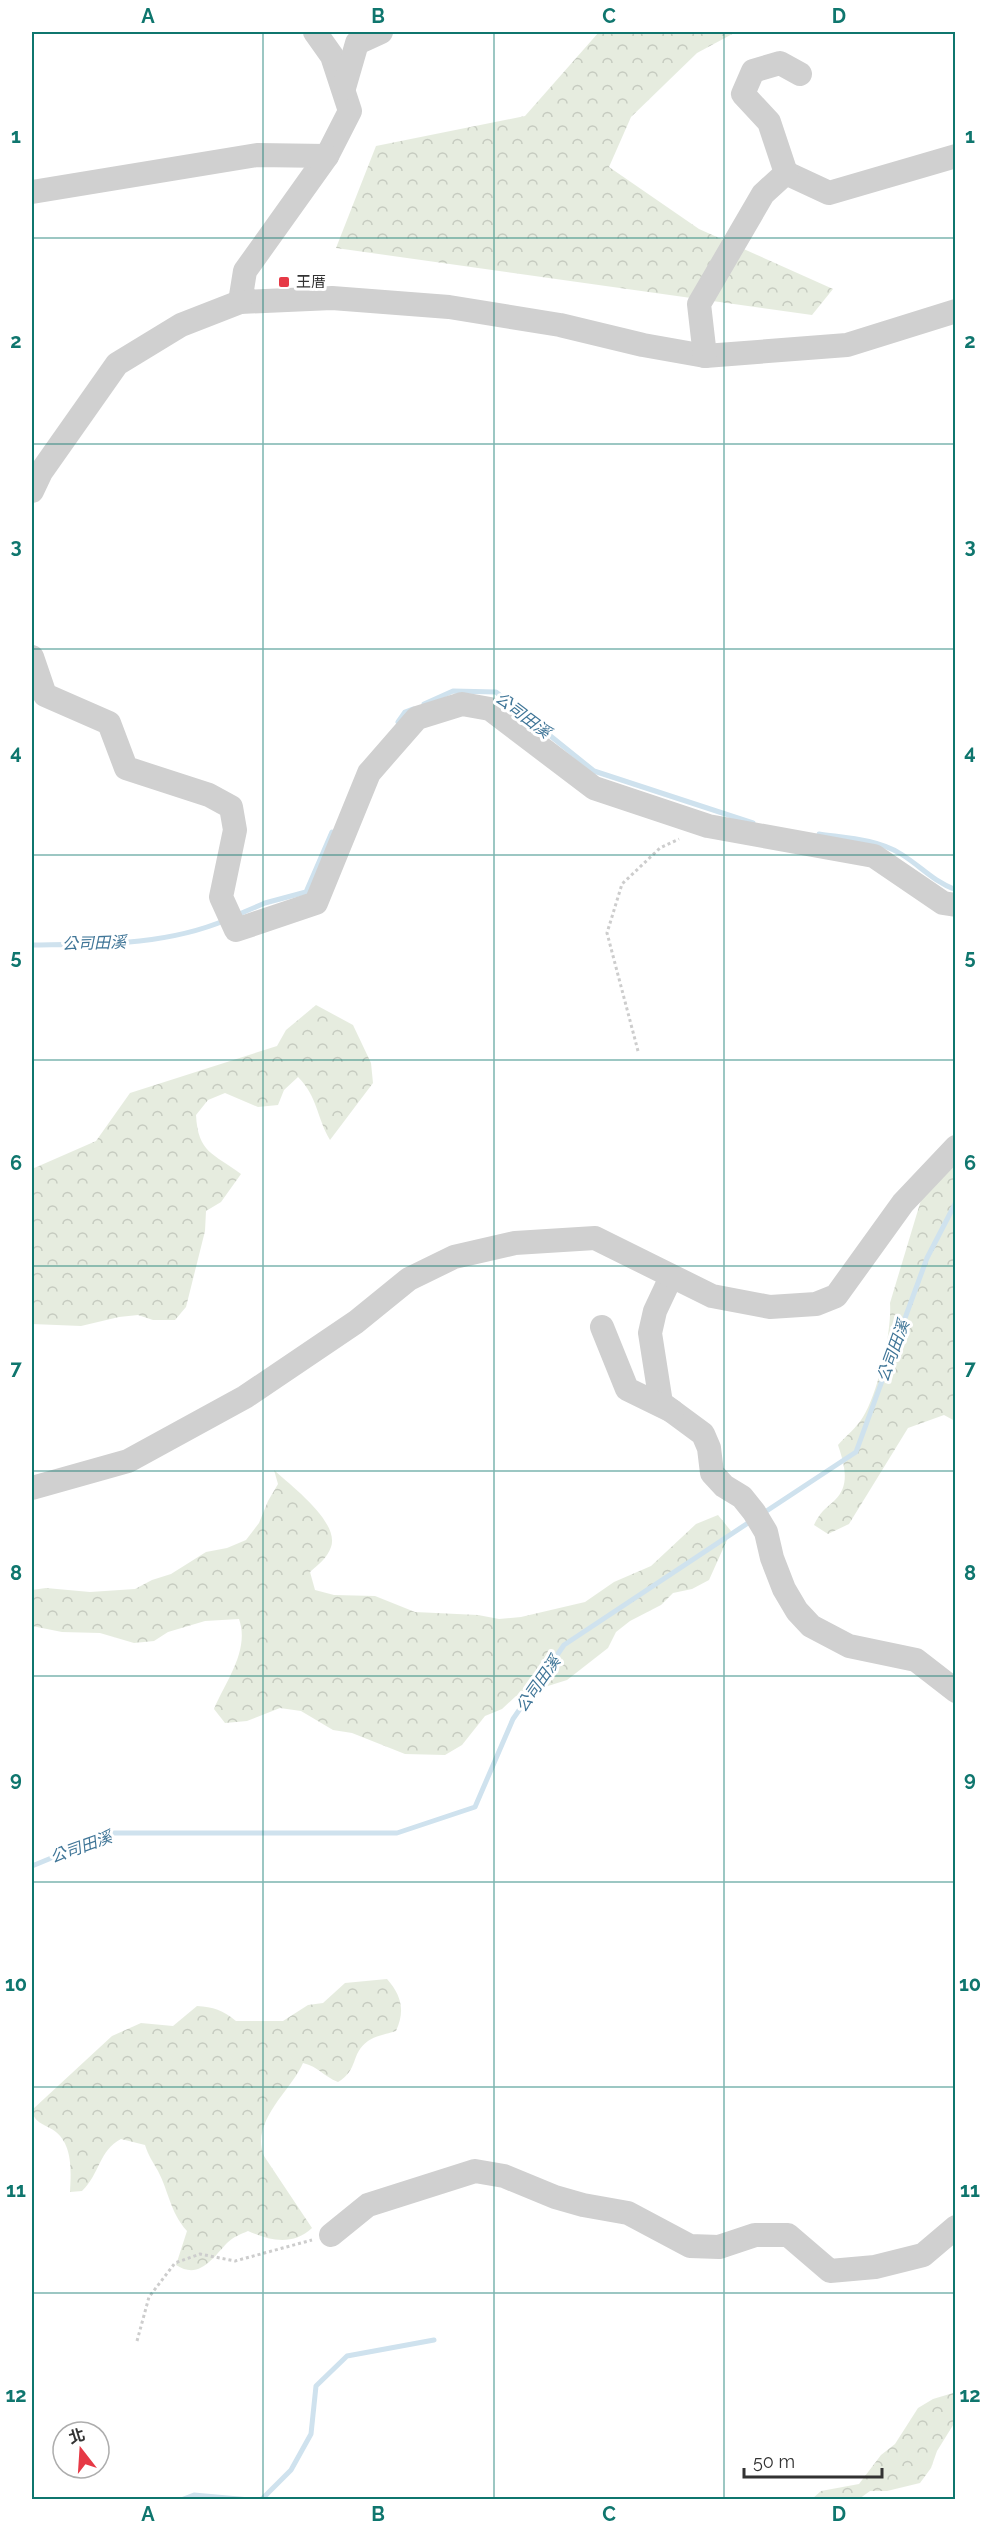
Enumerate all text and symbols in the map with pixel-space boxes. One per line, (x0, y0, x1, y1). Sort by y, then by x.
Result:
text: A (141, 4, 155, 28)
text: B (371, 4, 385, 28)
text: C (602, 4, 616, 28)
text: D (832, 4, 846, 28)
text: 1 (11, 124, 21, 148)
text: 1 (965, 124, 975, 148)
place label: 王厝 (296, 273, 326, 291)
marker: 王厝 (277, 275, 291, 289)
text: 2 (10, 329, 22, 353)
text: 2 (964, 329, 976, 353)
text: 3 (10, 534, 22, 558)
text: 3 (964, 534, 976, 558)
water label: 公司田溪 (492, 688, 556, 743)
text: 4 (10, 740, 22, 764)
text: 4 (964, 740, 976, 764)
water label: 公司田溪 (62, 932, 128, 954)
text: 5 (10, 945, 22, 969)
text: 5 (964, 945, 976, 969)
text: 6 (10, 1151, 22, 1175)
text: 6 (964, 1151, 976, 1175)
water label: 公司田溪 (873, 1316, 914, 1384)
text: 7 (10, 1356, 22, 1380)
text: 7 (964, 1356, 976, 1380)
text: 8 (10, 1561, 22, 1585)
text: 8 (964, 1561, 976, 1585)
water label: 公司田溪 (512, 1651, 565, 1716)
text: 9 (10, 1767, 22, 1791)
text: 9 (964, 1767, 976, 1791)
water label: 公司田溪 (48, 1826, 116, 1867)
text: 10 (5, 1972, 27, 1996)
text: 10 (959, 1972, 981, 1996)
text: 11 (6, 2178, 26, 2202)
text: 11 (960, 2178, 980, 2202)
text: 12 (5, 2383, 27, 2407)
text: 12 (959, 2383, 981, 2407)
north arrow (51, 2420, 111, 2480)
text: 北 (66, 2425, 87, 2448)
scale bar (744, 2441, 882, 2479)
text: 50 m (753, 2451, 795, 2472)
text: A (141, 2502, 155, 2526)
text: B (371, 2502, 385, 2526)
text: C (602, 2502, 616, 2526)
text: D (832, 2502, 846, 2526)

